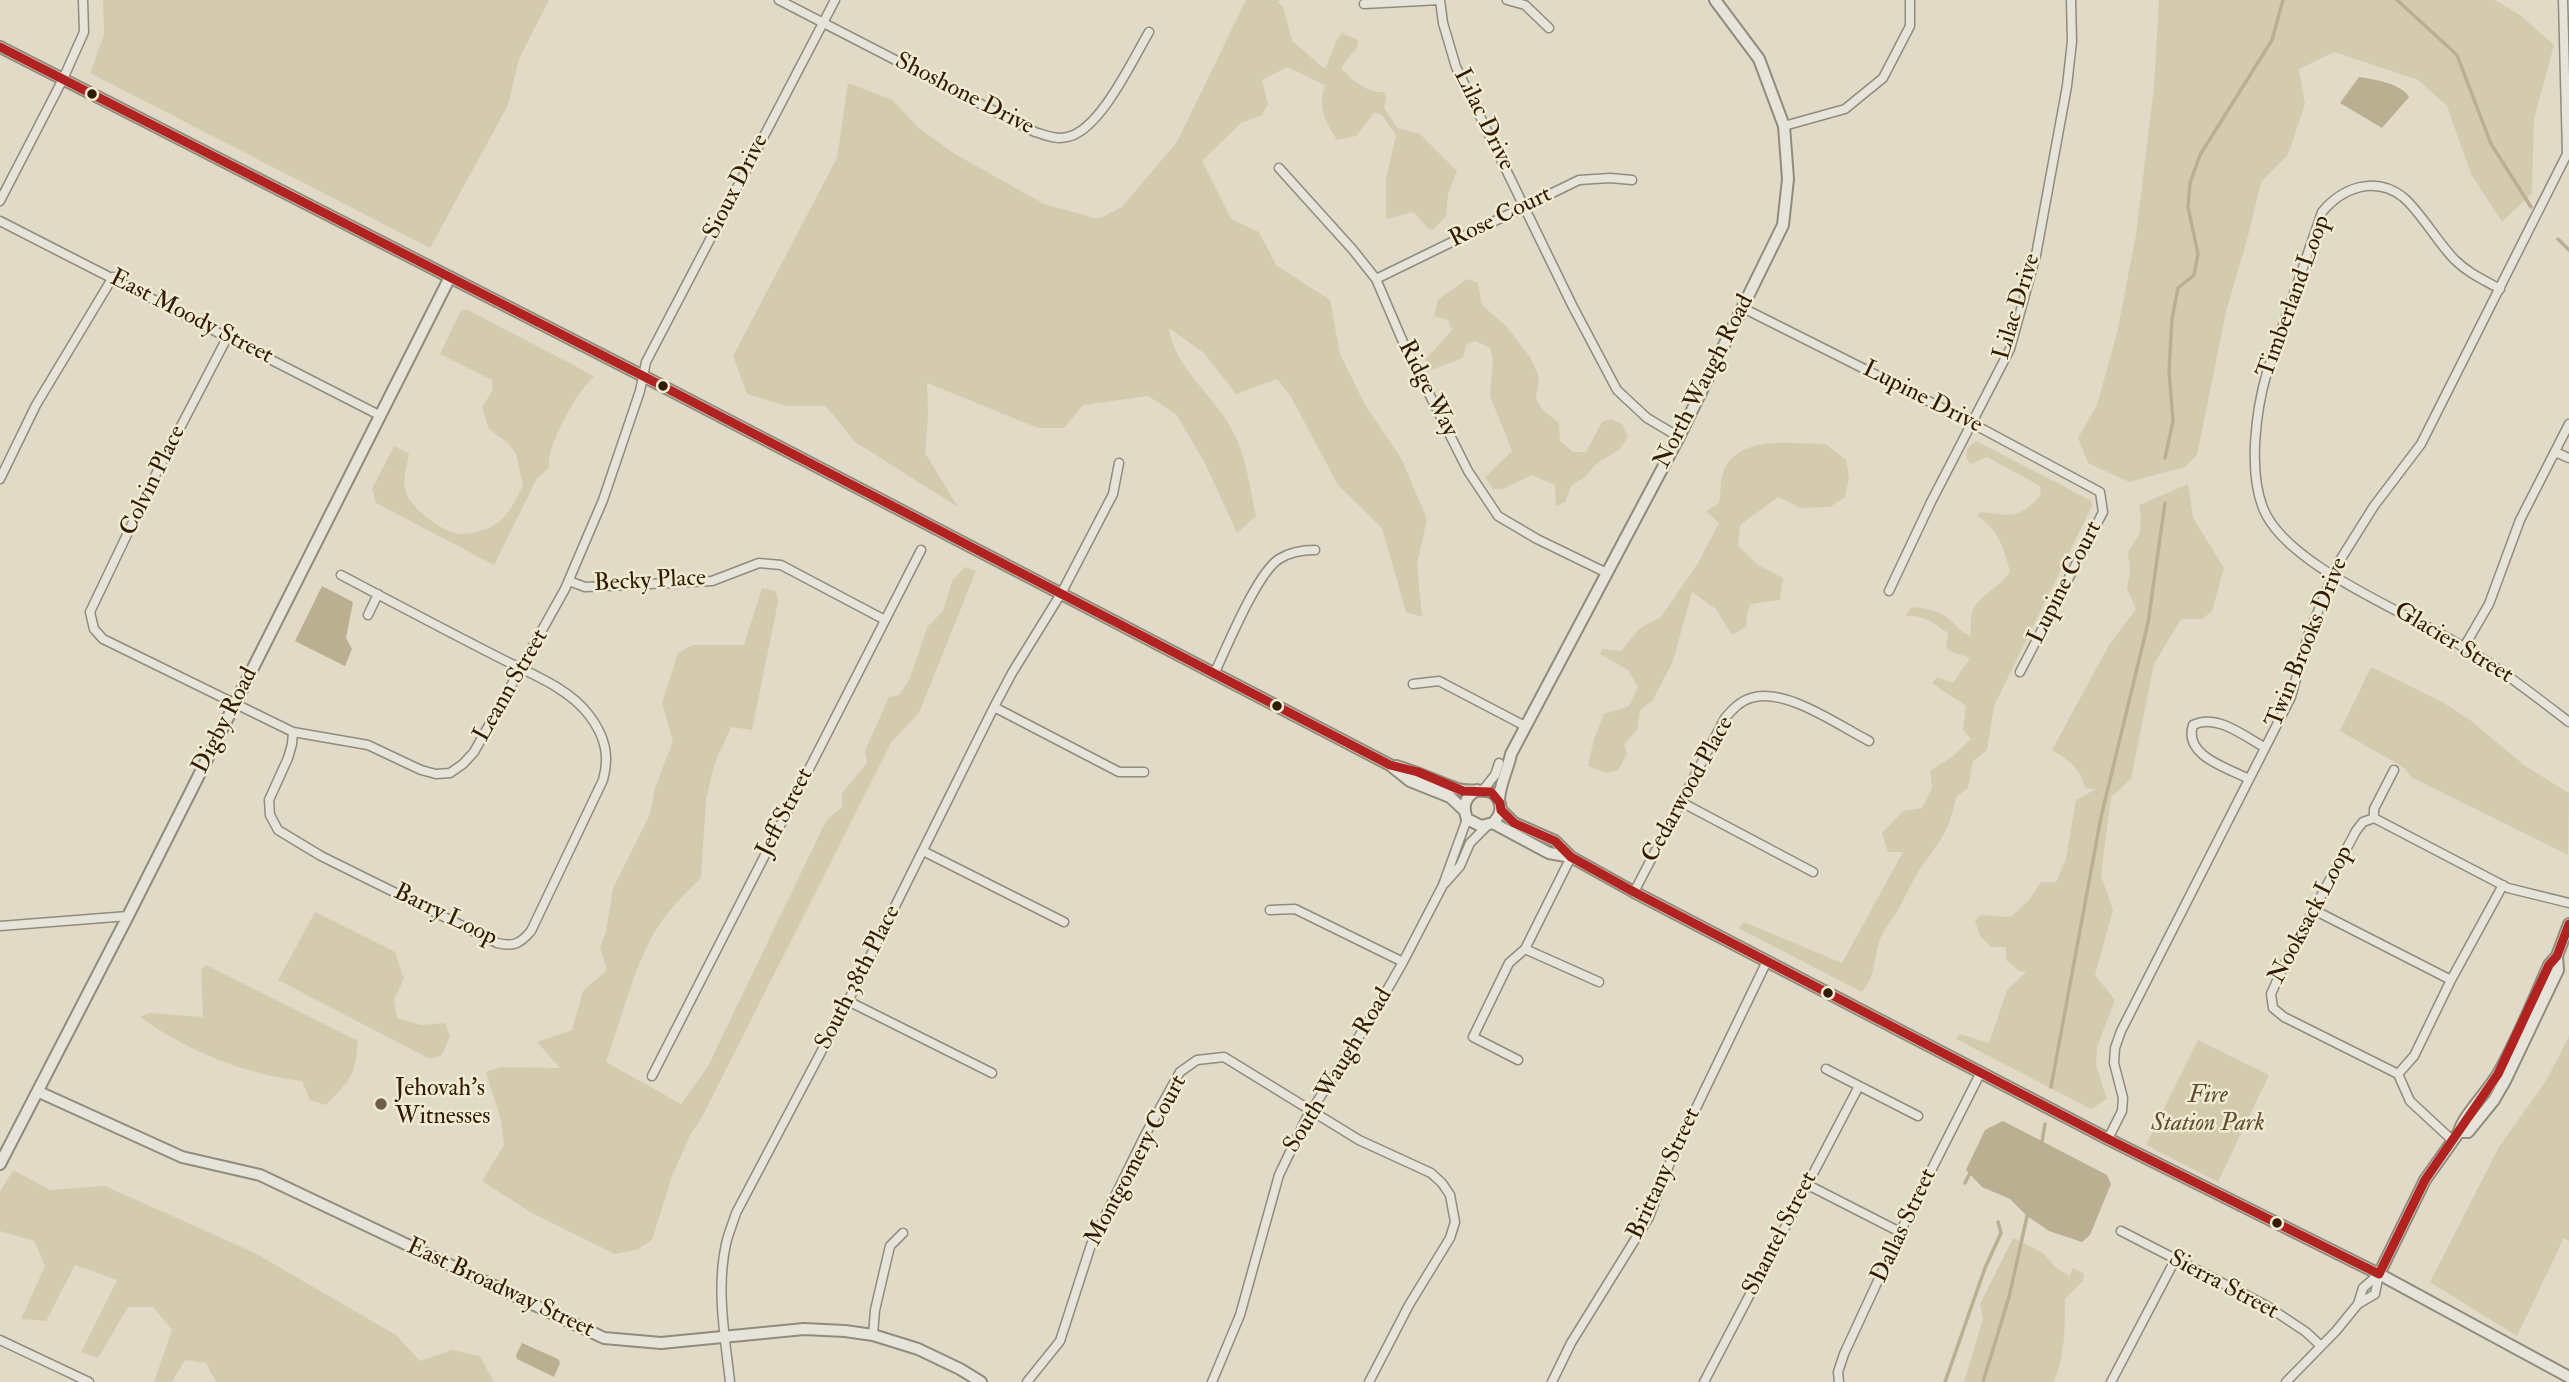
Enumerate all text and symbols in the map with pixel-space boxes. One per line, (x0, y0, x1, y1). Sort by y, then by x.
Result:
street label: Shoshone Drive (890, 48, 1038, 142)
street label: Lilac Drive (1446, 64, 1520, 176)
unlabelled marker (85, 87, 99, 101)
street label: Sioux Drive (698, 130, 776, 244)
street label: Rose Court (1445, 181, 1557, 255)
street label: Timberland Loop (2252, 212, 2338, 382)
street label: Lilac Drive (1988, 250, 2048, 364)
street label: East Moody Street (105, 264, 277, 372)
street label: North Waugh Road (1649, 290, 1761, 474)
street label: Ridge Way (1390, 336, 1464, 442)
street label: Lupine Drive (1857, 356, 1987, 440)
unlabelled marker (656, 379, 670, 393)
street label: Colvin Place (115, 421, 193, 541)
street label: Lupine Court (2023, 517, 2109, 649)
street label: Twin Brooks Drive (2261, 554, 2355, 732)
street label: Becky Place (593, 565, 707, 599)
street label: Glacier Street (2388, 597, 2518, 691)
street label: Leann Street (468, 625, 556, 747)
street label: Digby Road (187, 663, 265, 779)
unlabelled marker (1270, 699, 1284, 713)
street label: Cedarwood Place (1637, 712, 1741, 868)
street label: Jeff Street (751, 764, 821, 862)
street label: Nooksack Loop (2264, 841, 2360, 989)
street label: Barry Loop (388, 879, 502, 953)
street label: South 38th Place (810, 901, 908, 1055)
street label: South Waugh Road (1279, 983, 1399, 1159)
unlabelled marker (1821, 986, 1835, 1000)
street label: Montgomery Court (1080, 1071, 1194, 1251)
place label: Jehovah's Witnesses (395, 1076, 491, 1132)
park label: Fire Station Park (2151, 1083, 2265, 1139)
marker: Jehovah's Witnesses (373, 1096, 389, 1112)
street label: Brittany Street (1622, 1104, 1708, 1244)
street label: Dallas Street (1866, 1164, 1944, 1288)
street label: Shantel Street (1738, 1167, 1824, 1301)
unlabelled marker (2270, 1216, 2284, 1230)
street label: East Broadway Street (402, 1233, 598, 1345)
street label: Sierra Street (2163, 1245, 2283, 1327)

